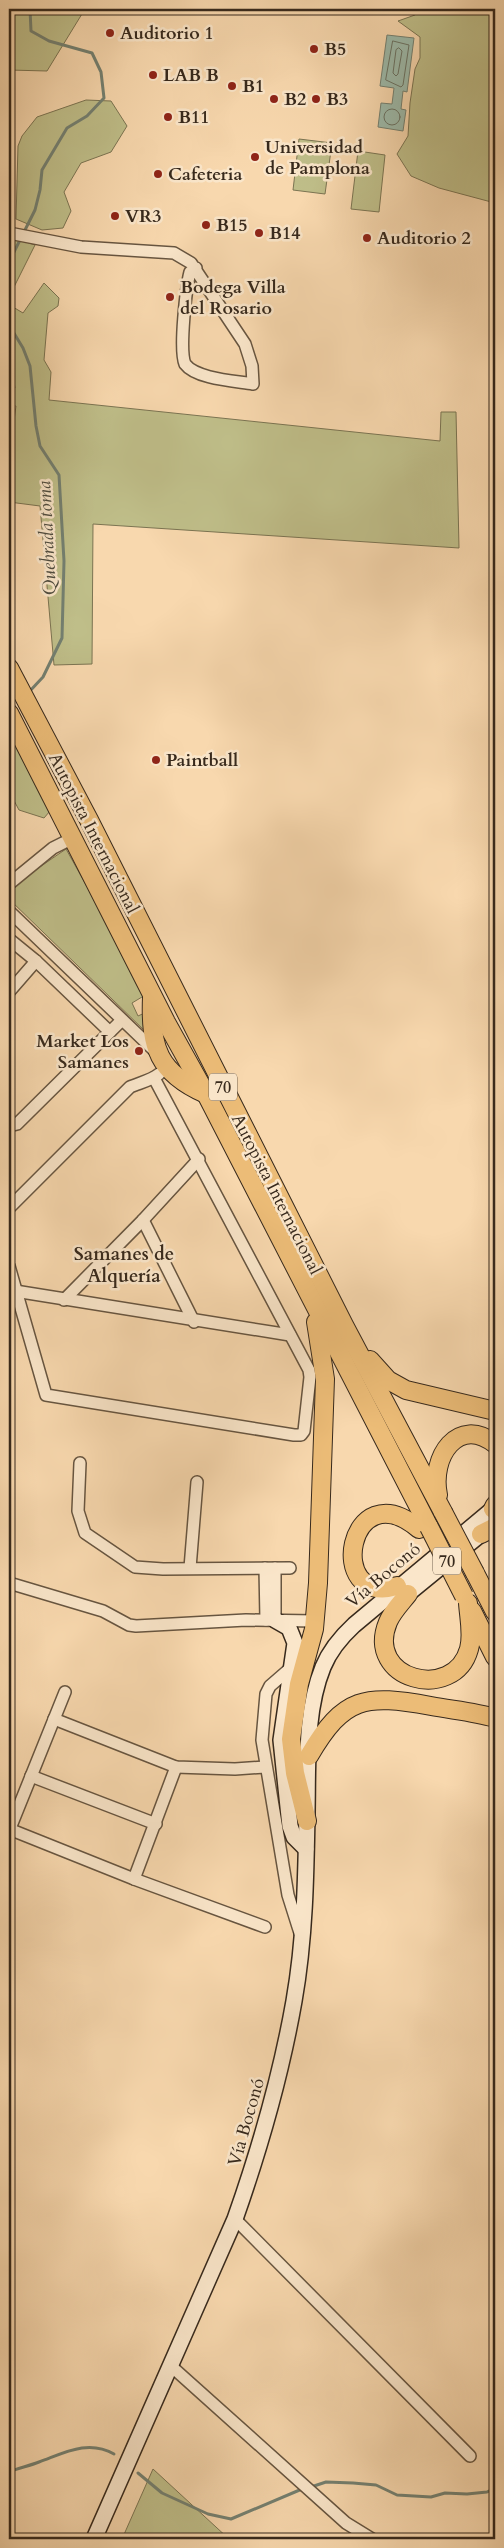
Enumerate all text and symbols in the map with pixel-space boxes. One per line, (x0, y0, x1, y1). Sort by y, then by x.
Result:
place label: Auditorio 1 (120, 21, 214, 46)
marker: Auditorio 1 (104, 27, 116, 39)
place label: B5 (324, 37, 346, 62)
marker: B5 (308, 43, 320, 55)
place label: LAB B (163, 63, 219, 88)
marker: LAB B (147, 69, 159, 81)
place label: B1 (242, 74, 264, 99)
marker: B1 (226, 80, 238, 92)
place label: B2 (284, 87, 306, 112)
place label: B3 (326, 87, 348, 112)
marker: B2 (268, 93, 280, 105)
marker: B3 (310, 93, 322, 105)
place label: B11 (178, 105, 209, 130)
marker: B11 (162, 111, 174, 123)
place label: Universidad de Pamplona (265, 135, 370, 181)
marker: Universidad de Pamplona (249, 151, 261, 163)
place label: Cafeteria (168, 162, 242, 187)
marker: Cafeteria (152, 168, 164, 180)
place label: VR3 (125, 204, 162, 229)
marker: VR3 (109, 210, 121, 222)
place label: B15 (216, 213, 247, 238)
marker: B15 (200, 219, 212, 231)
place label: B14 (269, 221, 300, 246)
place label: Auditorio 2 (377, 226, 471, 251)
marker: B14 (253, 227, 265, 239)
marker: Auditorio 2 (361, 232, 373, 244)
place label: Bodega Villa del Rosario (180, 275, 286, 321)
marker: Bodega Villa del Rosario (164, 291, 176, 303)
water label: Quebrada toma (31, 480, 63, 596)
street label: Autopista Internacional (42, 748, 145, 918)
place label: Paintball (166, 748, 238, 773)
marker: Paintball (150, 754, 162, 766)
place label: Market Los Samanes (36, 1029, 129, 1075)
marker: Market Los Samanes (133, 1045, 145, 1057)
road number: 70 (209, 1074, 237, 1100)
street label: Autopista Internacional (225, 1109, 328, 1279)
district label: Samanes de Alquería (74, 1241, 174, 1289)
street label: Vía Boconó (341, 1536, 426, 1614)
road number: 70 (433, 1548, 461, 1574)
street label: Vía Boconó (222, 2075, 271, 2169)

